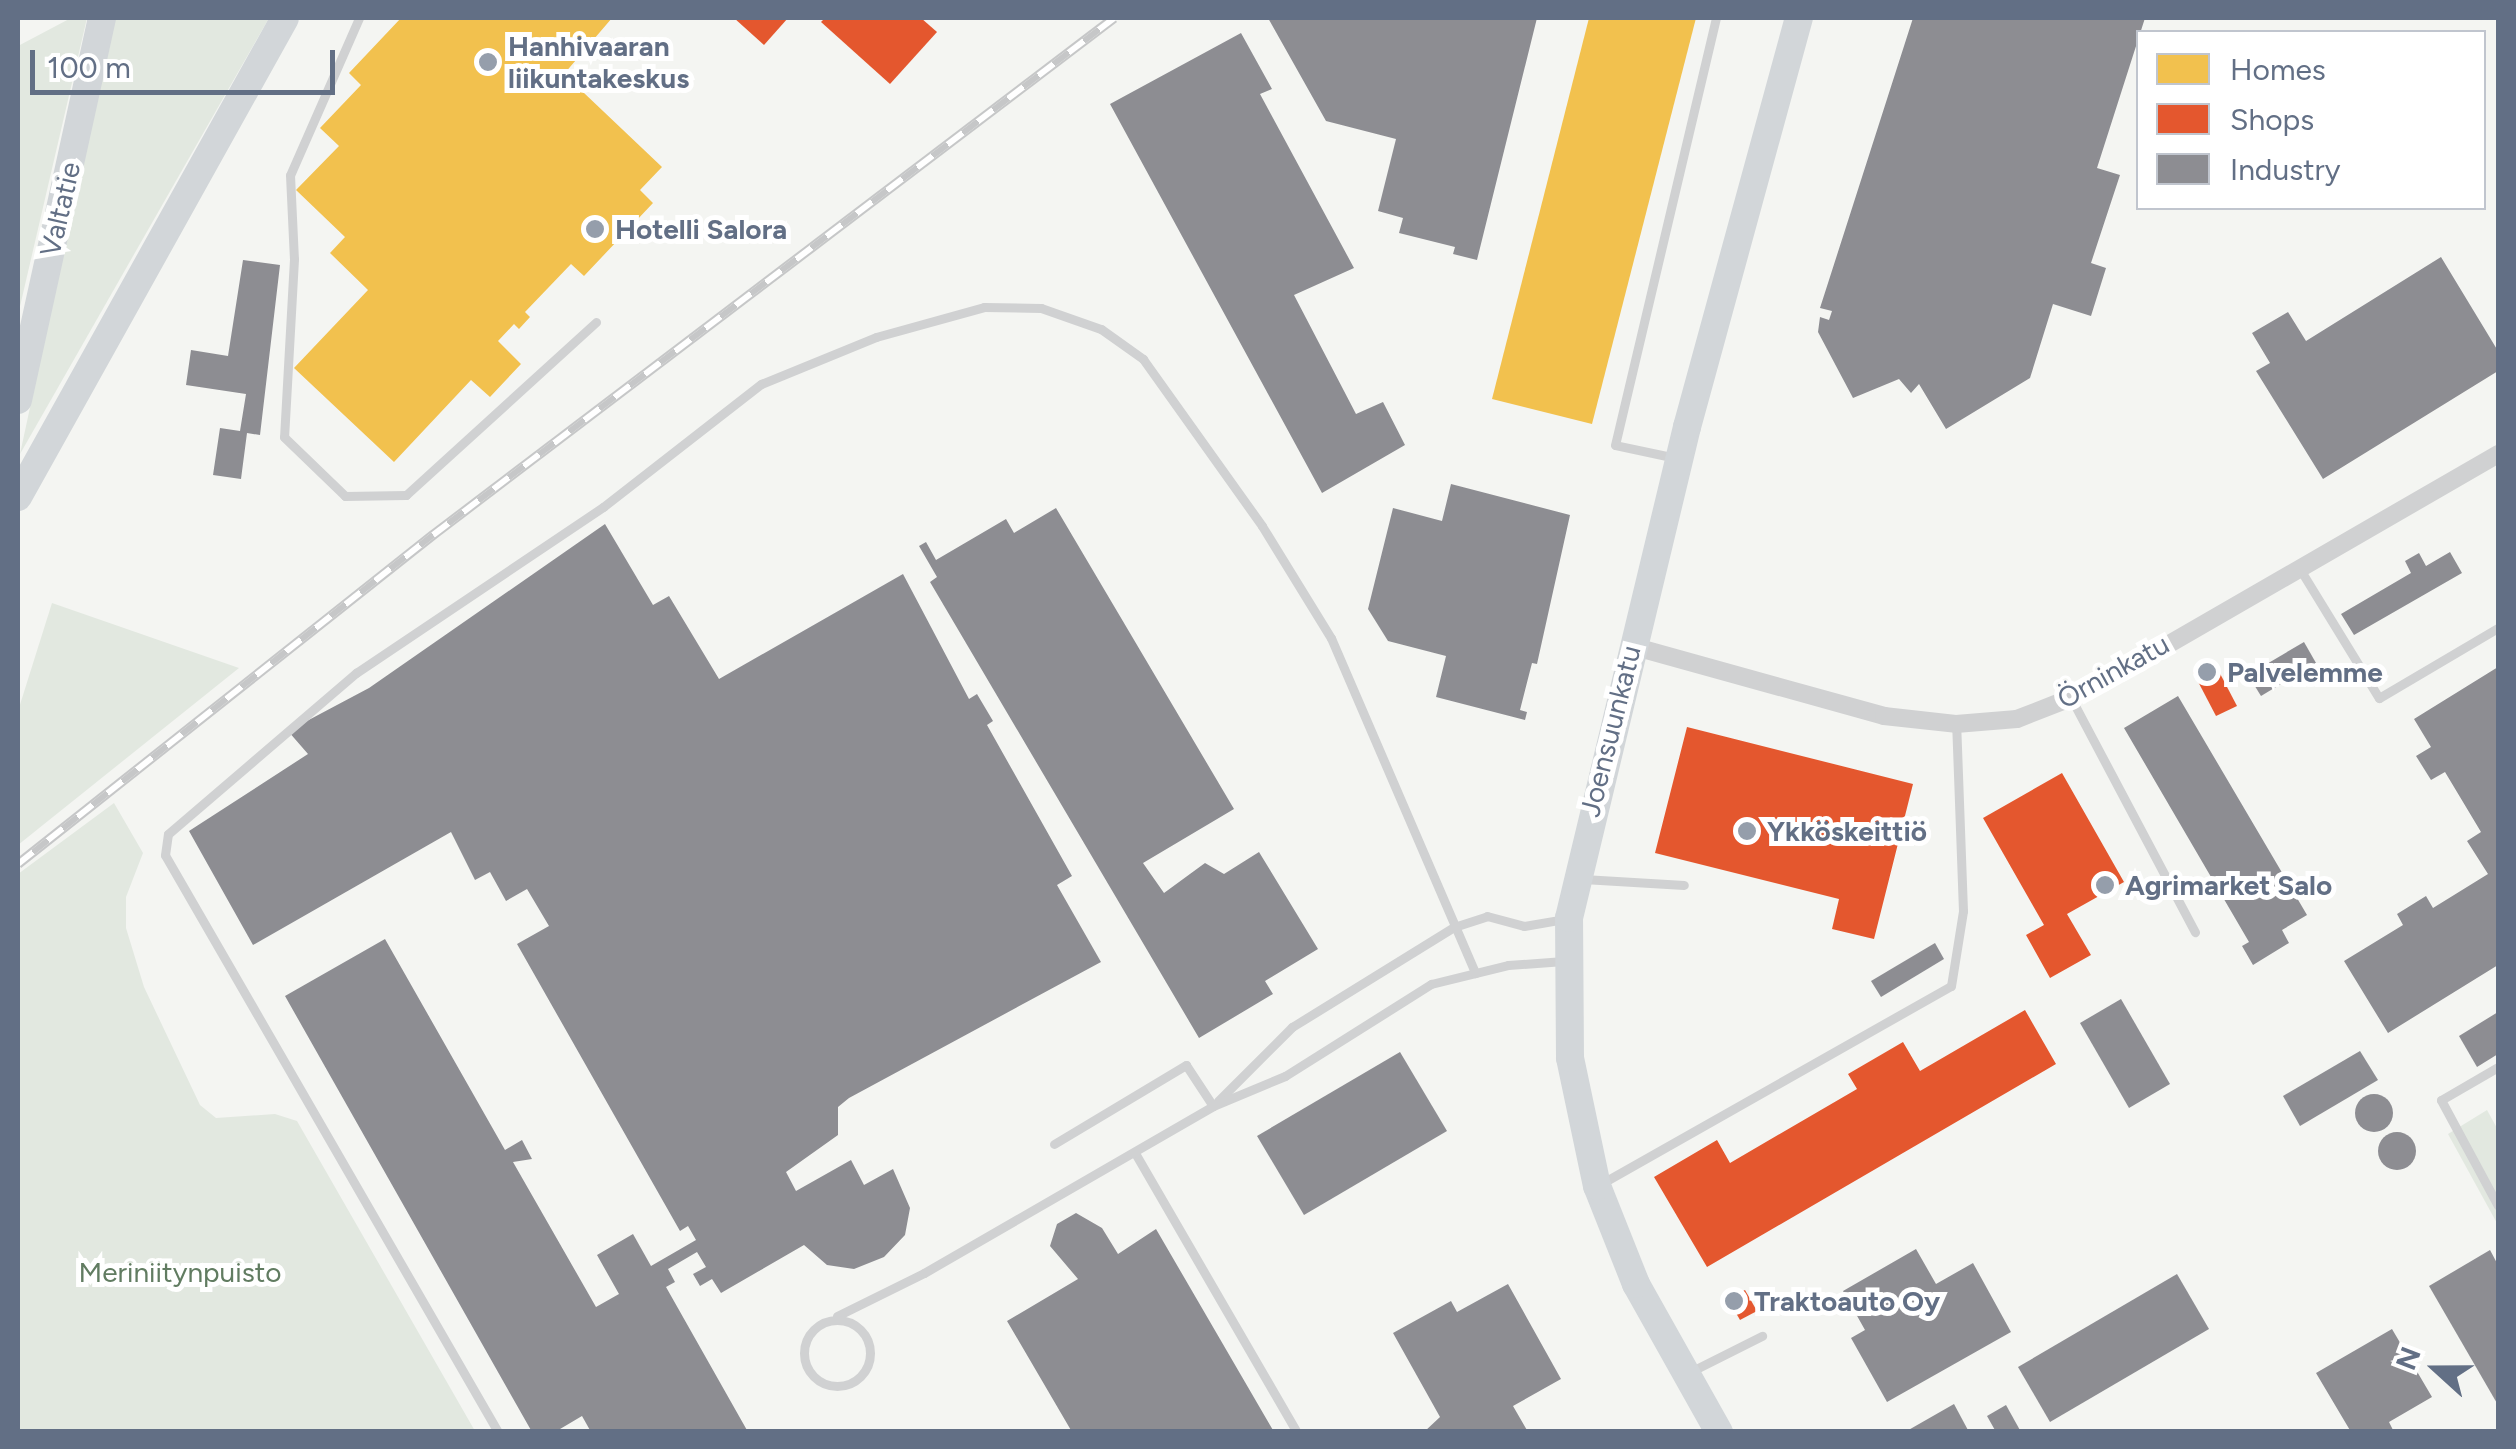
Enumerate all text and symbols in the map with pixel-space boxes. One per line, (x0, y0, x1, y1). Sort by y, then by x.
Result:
place label: Hanhivaaran liikuntakeskus (508, 29, 689, 95)
scale bar (35, 30, 340, 92)
legend (2136, 30, 2486, 210)
text: 100 m (47, 49, 131, 86)
marker: Hanhivaaran liikuntakeskus (477, 51, 499, 73)
text: Homes (2230, 51, 2326, 88)
text: Shops (2230, 101, 2314, 138)
text: Industry (2230, 151, 2340, 188)
street label: Valtatie (33, 159, 87, 259)
place label: Hotelli Salora (615, 212, 787, 246)
marker: Hotelli Salora (584, 218, 606, 240)
street label: Örninkatu (2051, 627, 2175, 715)
street label: Joensuunkatu (1572, 642, 1648, 820)
place label: Palvelemme (2227, 655, 2383, 689)
marker: Palvelemme (2196, 661, 2218, 683)
place label: Ykköskeittiö (1767, 814, 1927, 848)
marker: Ykköskeittiö (1736, 820, 1758, 842)
place label: Agrimarket Salo (2125, 868, 2332, 902)
marker: Agrimarket Salo (2094, 874, 2116, 896)
park label: Meriniitynpuisto (79, 1255, 281, 1289)
place label: Traktoauto Oy (1754, 1284, 1940, 1318)
marker: Traktoauto Oy (1723, 1290, 1745, 1312)
north arrow (2386, 1319, 2486, 1419)
text: N (2388, 1342, 2428, 1374)

